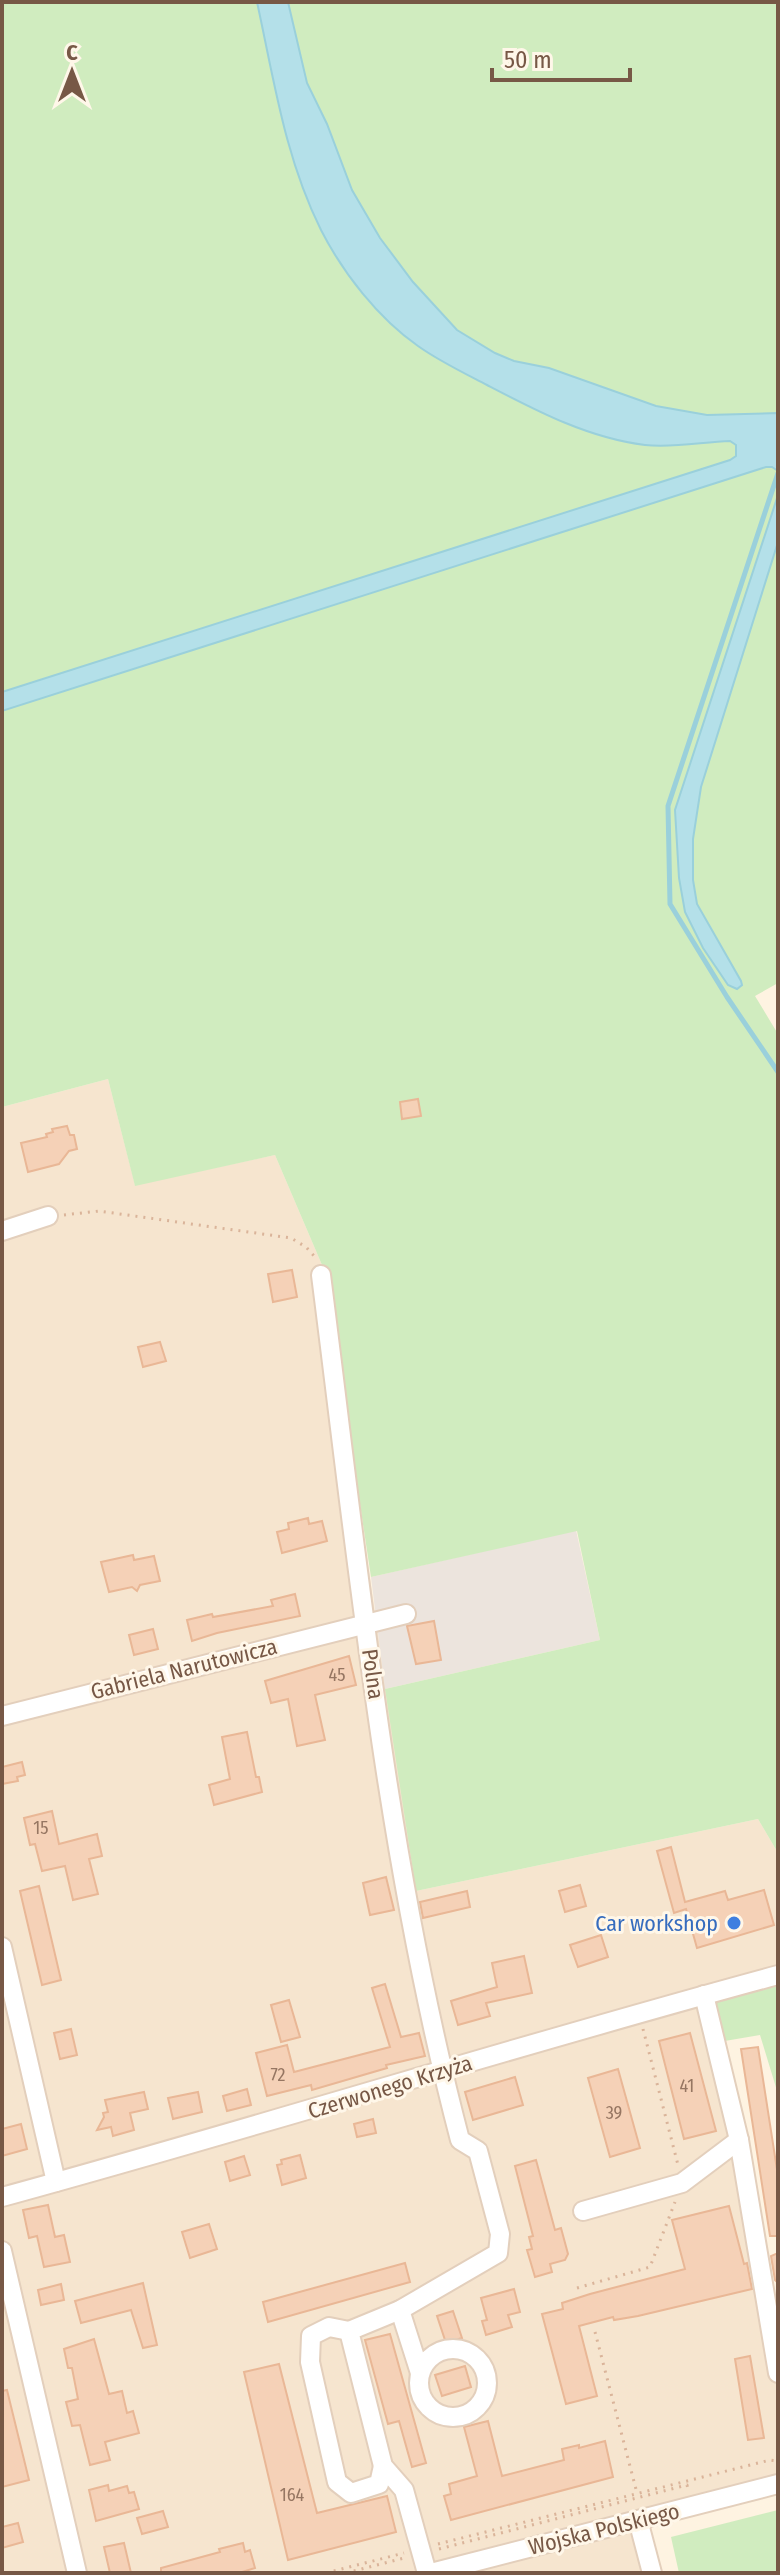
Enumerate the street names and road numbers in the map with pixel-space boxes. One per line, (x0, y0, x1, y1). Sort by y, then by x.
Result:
street label: Gabriela Narutowicza (88, 1633, 280, 1705)
street label: Polna (356, 1647, 390, 1701)
street label: Czerwonego Krzyża (305, 2049, 475, 2125)
street label: Wojska Polskiego (526, 2497, 682, 2561)

